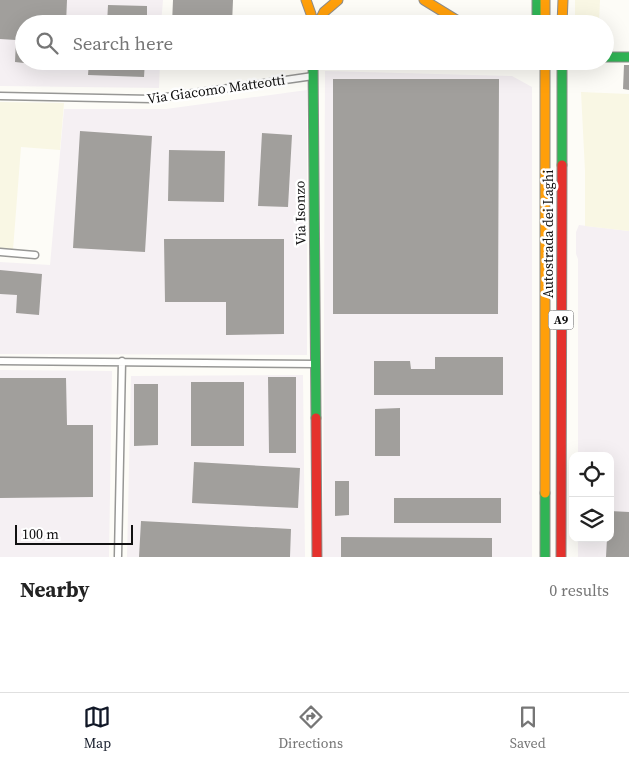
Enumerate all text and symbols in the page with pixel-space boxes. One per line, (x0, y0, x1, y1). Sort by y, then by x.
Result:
search box (15, 15, 614, 70)
icon: search (33, 29, 61, 57)
text: Search here (73, 30, 173, 56)
street label: Via Giacomo Matteotti (146, 69, 286, 109)
street label: Autostrada dei Laghi (538, 170, 558, 298)
street label: Via Isonzo (289, 180, 311, 246)
road number: A9 (548, 310, 574, 330)
map controls (569, 452, 614, 542)
button: locate (569, 452, 614, 497)
button: layers (569, 497, 614, 542)
scale bar (15, 522, 132, 545)
text: 100 m (22, 524, 59, 544)
text: Nearby (20, 575, 90, 604)
text: 0 results (549, 579, 609, 601)
tab: Map (83, 703, 111, 753)
tab: Directions (278, 703, 343, 753)
tab: Saved (510, 703, 546, 753)

